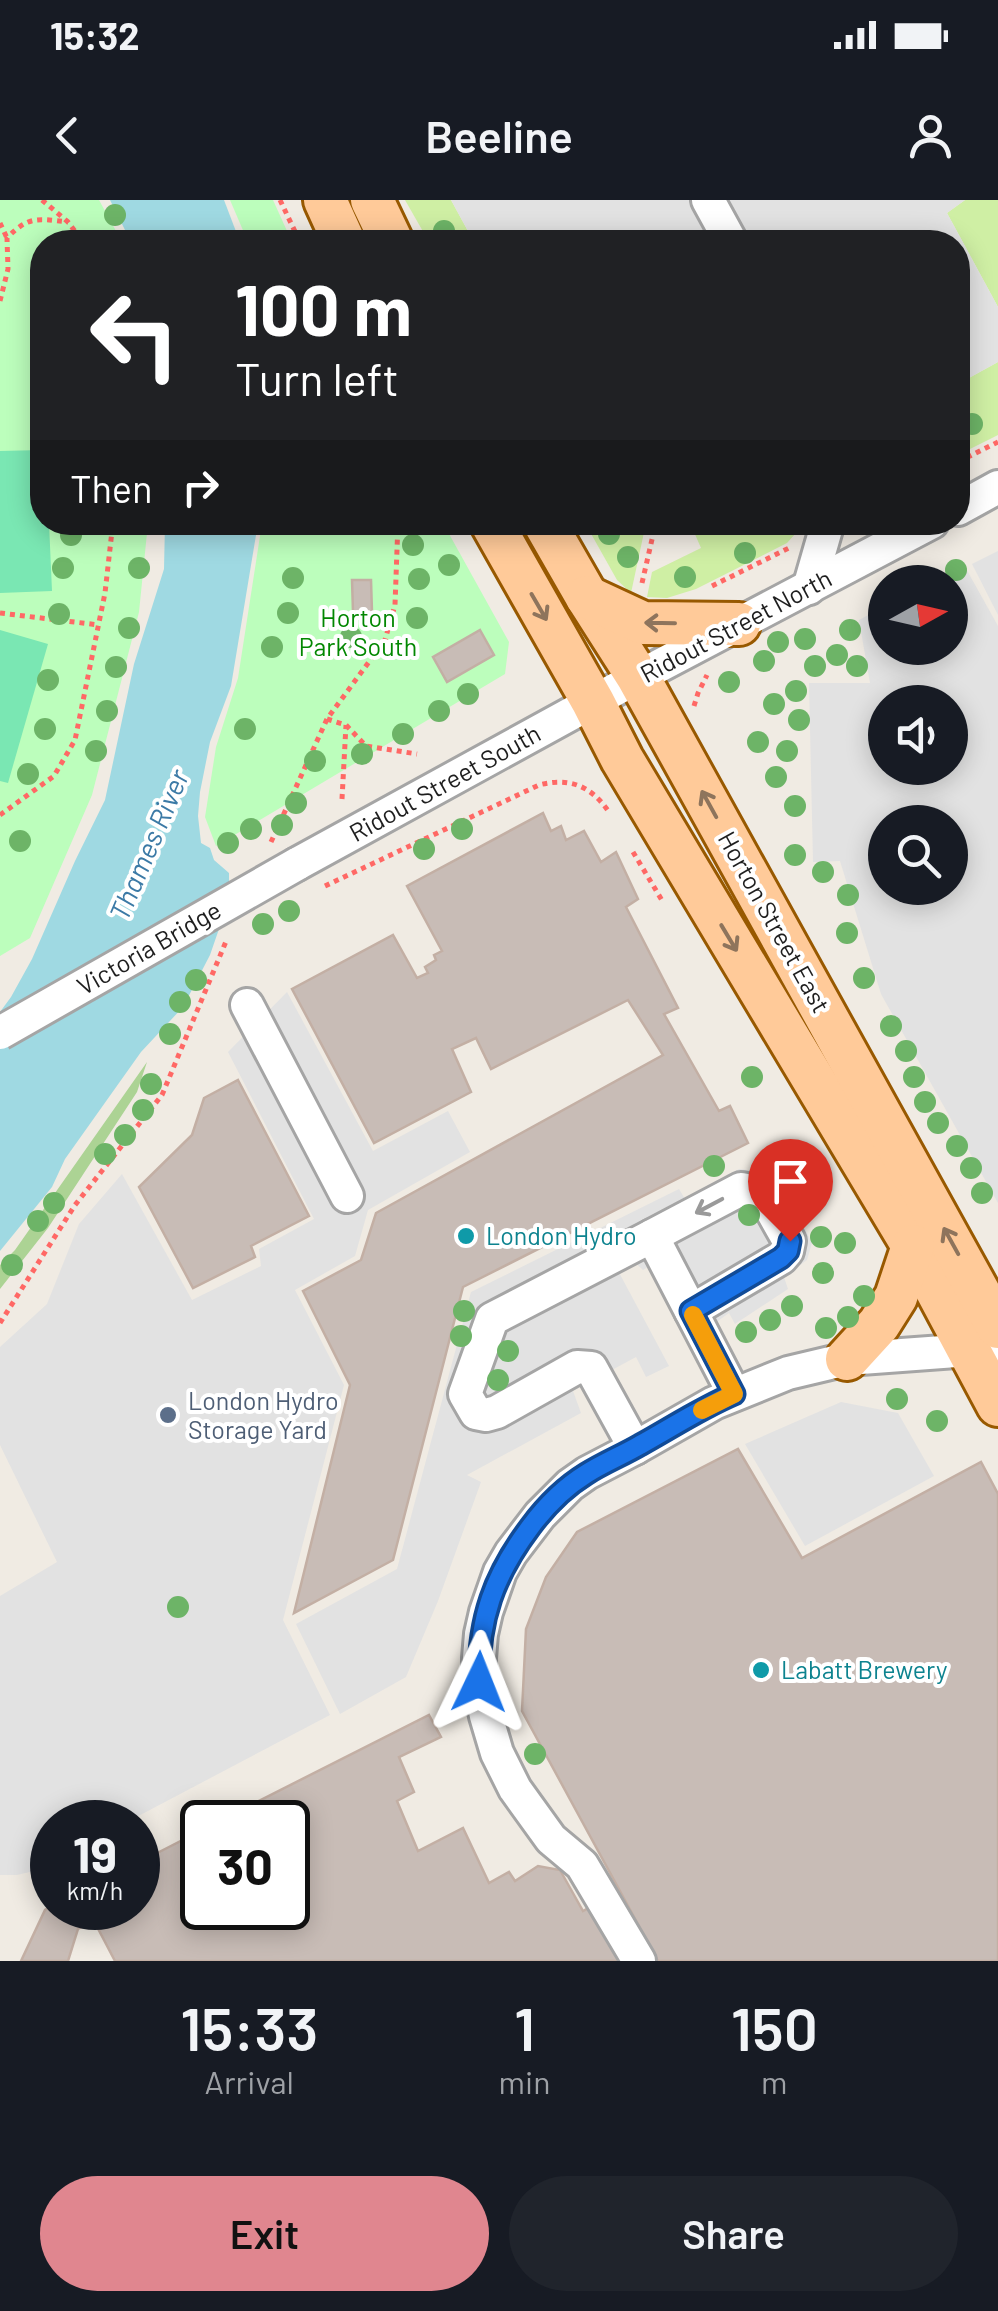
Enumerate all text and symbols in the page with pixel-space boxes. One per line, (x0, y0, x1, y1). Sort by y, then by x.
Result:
text: 15:32 (50, 12, 140, 58)
icon: back (40, 108, 95, 163)
text: Beeline (425, 108, 573, 162)
icon: person (903, 108, 958, 163)
text: 100 m (235, 266, 412, 350)
icon: left (70, 270, 200, 400)
text: Turn left (235, 351, 399, 405)
icon: right (173, 460, 228, 515)
text: Then (70, 465, 153, 511)
street label: Ridout Street North (635, 562, 836, 688)
north arrow (868, 565, 968, 665)
map controls (868, 565, 968, 905)
one-way arrow (529, 593, 549, 621)
park label: Horton Park South (299, 602, 417, 661)
one-way arrow (644, 614, 676, 633)
button: sound (868, 685, 968, 785)
street label: Ridout Street South (344, 717, 545, 847)
water label: Thames River (101, 763, 195, 925)
one-way arrow (698, 790, 718, 819)
button: search (868, 805, 968, 905)
street label: Horton Street East (713, 826, 837, 1017)
street label: Victoria Bridge (71, 894, 226, 1000)
one-way arrow (719, 923, 739, 952)
pin (748, 1139, 833, 1242)
icon: arrive (763, 1154, 818, 1209)
one-way arrow (695, 1197, 725, 1216)
place label: London Hydro (486, 1220, 637, 1250)
marker: London Hydro (455, 1225, 477, 1247)
one-way arrow (940, 1227, 960, 1257)
place label: London Hydro Storage Yard (188, 1385, 339, 1444)
marker: London Hydro Storage Yard (157, 1404, 179, 1426)
position arrow (427, 1630, 531, 1734)
place label: Labatt Brewery (781, 1654, 947, 1684)
marker: Labatt Brewery (750, 1659, 772, 1681)
speed limit sign: 30 (180, 1800, 310, 1930)
text: 19 (73, 1823, 117, 1883)
text: km/h (67, 1875, 123, 1905)
text: 15:33 (180, 1991, 318, 2063)
text: 1 (514, 1991, 535, 2063)
text: 150 (731, 1991, 818, 2063)
text: Arrival (205, 2062, 294, 2100)
text: min (499, 2062, 550, 2100)
text: m (761, 2062, 787, 2100)
button: Exit (40, 2176, 489, 2291)
button: Share (509, 2176, 958, 2291)

